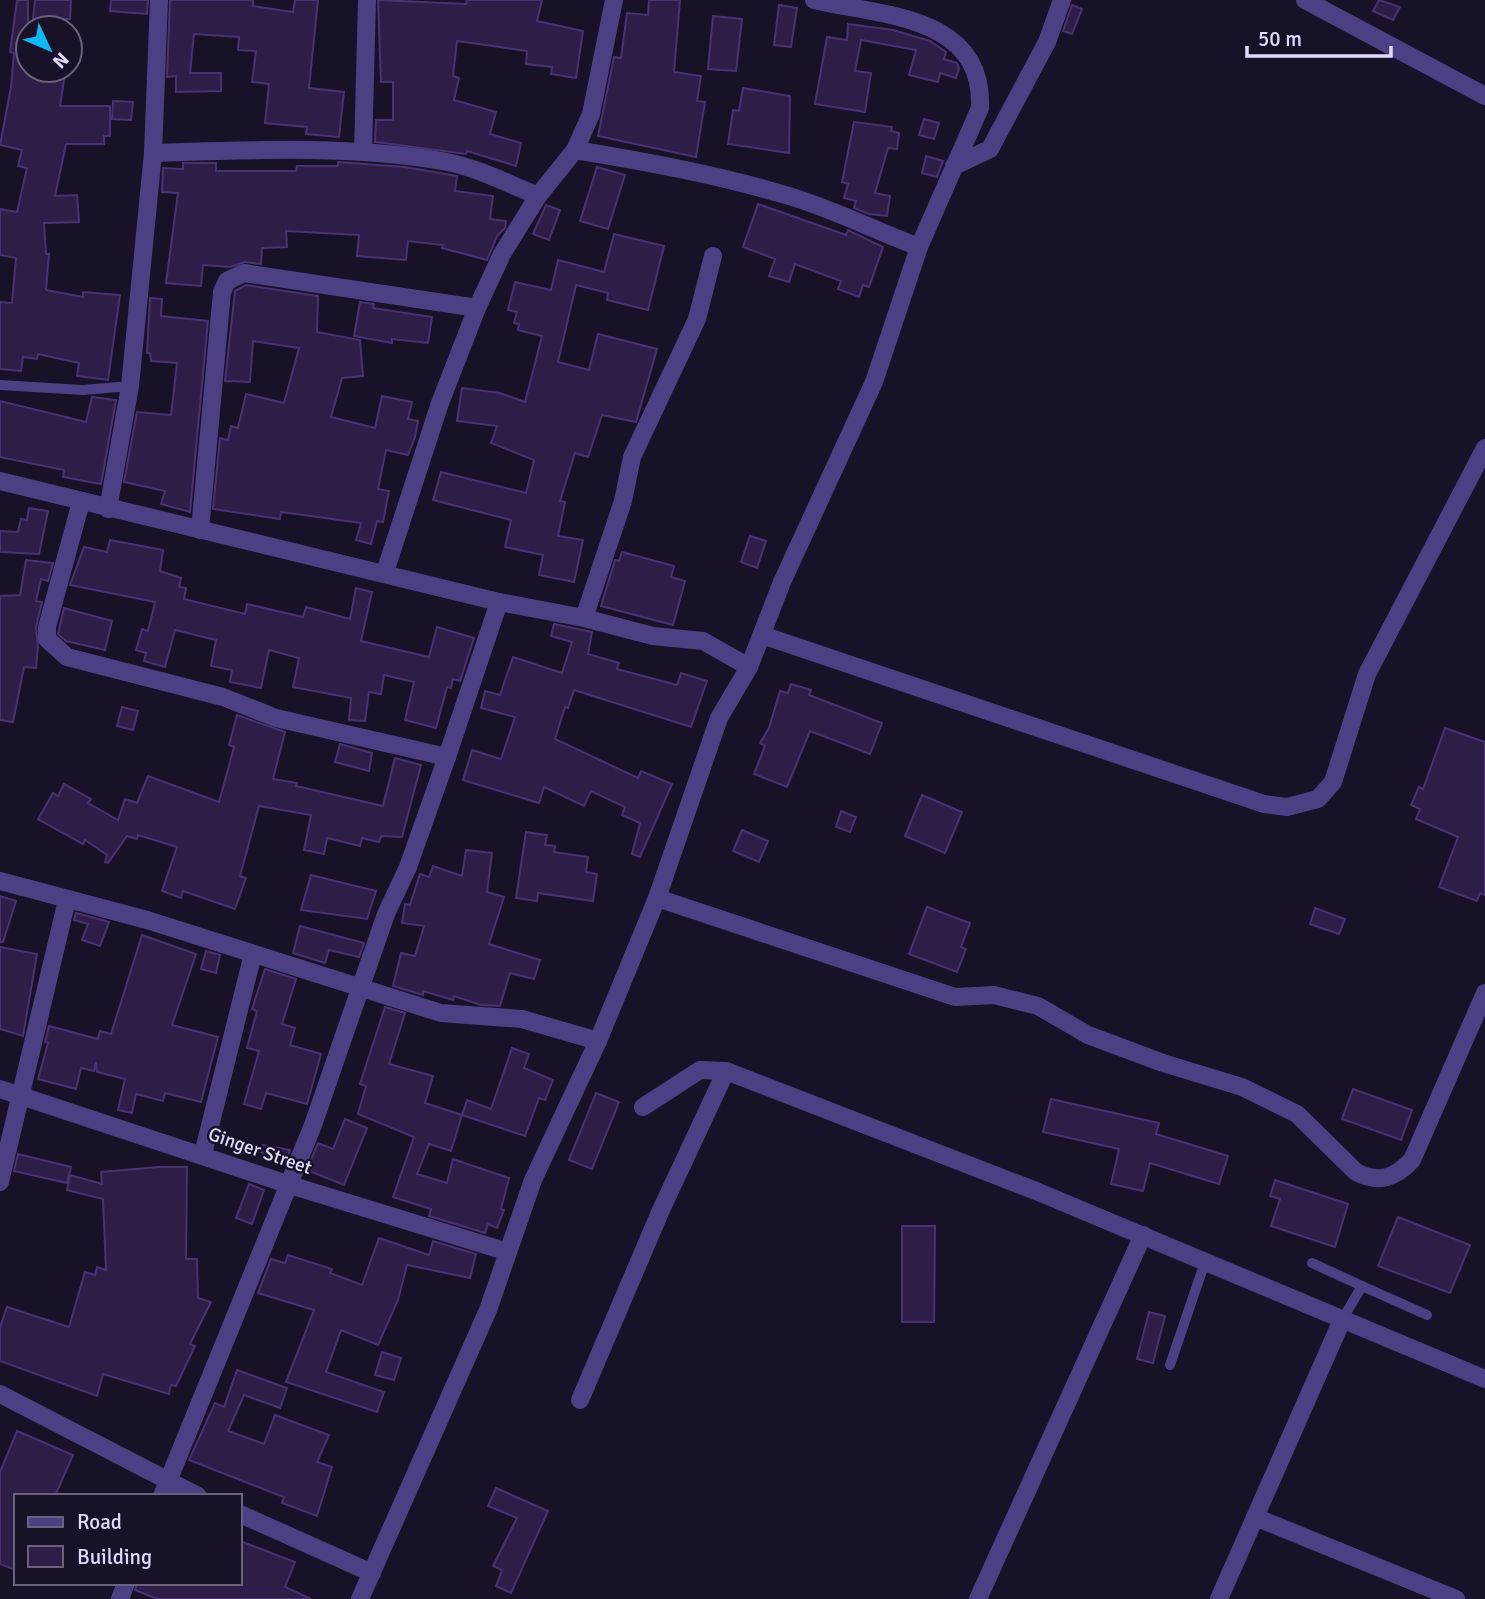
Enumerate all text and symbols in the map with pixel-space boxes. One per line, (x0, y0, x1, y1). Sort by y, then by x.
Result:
north arrow (14, 14, 84, 84)
scale bar (1247, 14, 1390, 58)
text: 50 m (1258, 26, 1302, 52)
text: N (47, 47, 74, 73)
street label: Ginger Street (205, 1122, 315, 1180)
legend (14, 1494, 242, 1585)
text: Road (77, 1509, 122, 1535)
text: Building (77, 1544, 152, 1570)

